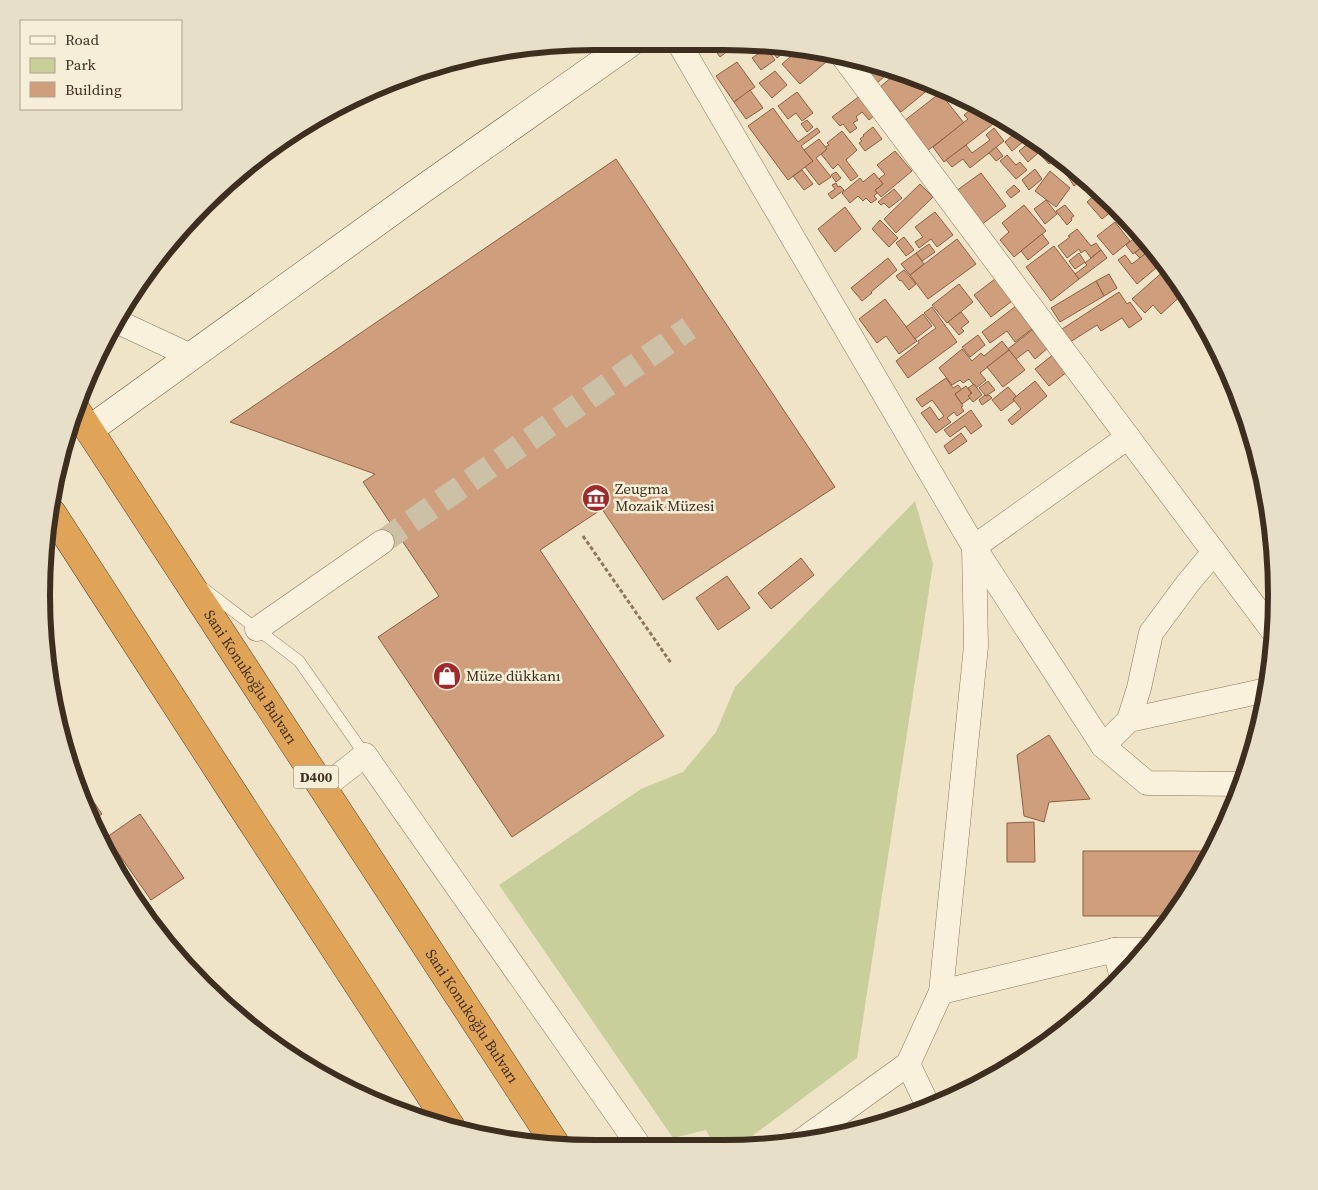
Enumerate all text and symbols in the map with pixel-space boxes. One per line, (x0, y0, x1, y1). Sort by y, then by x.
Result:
legend (20, 20, 182, 110)
text: Road (65, 29, 99, 50)
text: Park (65, 54, 97, 75)
text: Building (65, 79, 122, 100)
place label: Zeugma Mozaik Müzesi (615, 478, 715, 516)
museum icon: Zeugma Mozaik Müzesi (581, 483, 611, 513)
street label: Sani Konukoğlu Bulvarı (199, 606, 302, 748)
shop icon: Müze dükkanı (432, 661, 462, 691)
place label: Müze dükkanı (466, 665, 561, 686)
road number: D400 (294, 766, 338, 789)
street label: Sani Konukoğlu Bulvarı (421, 945, 524, 1087)

